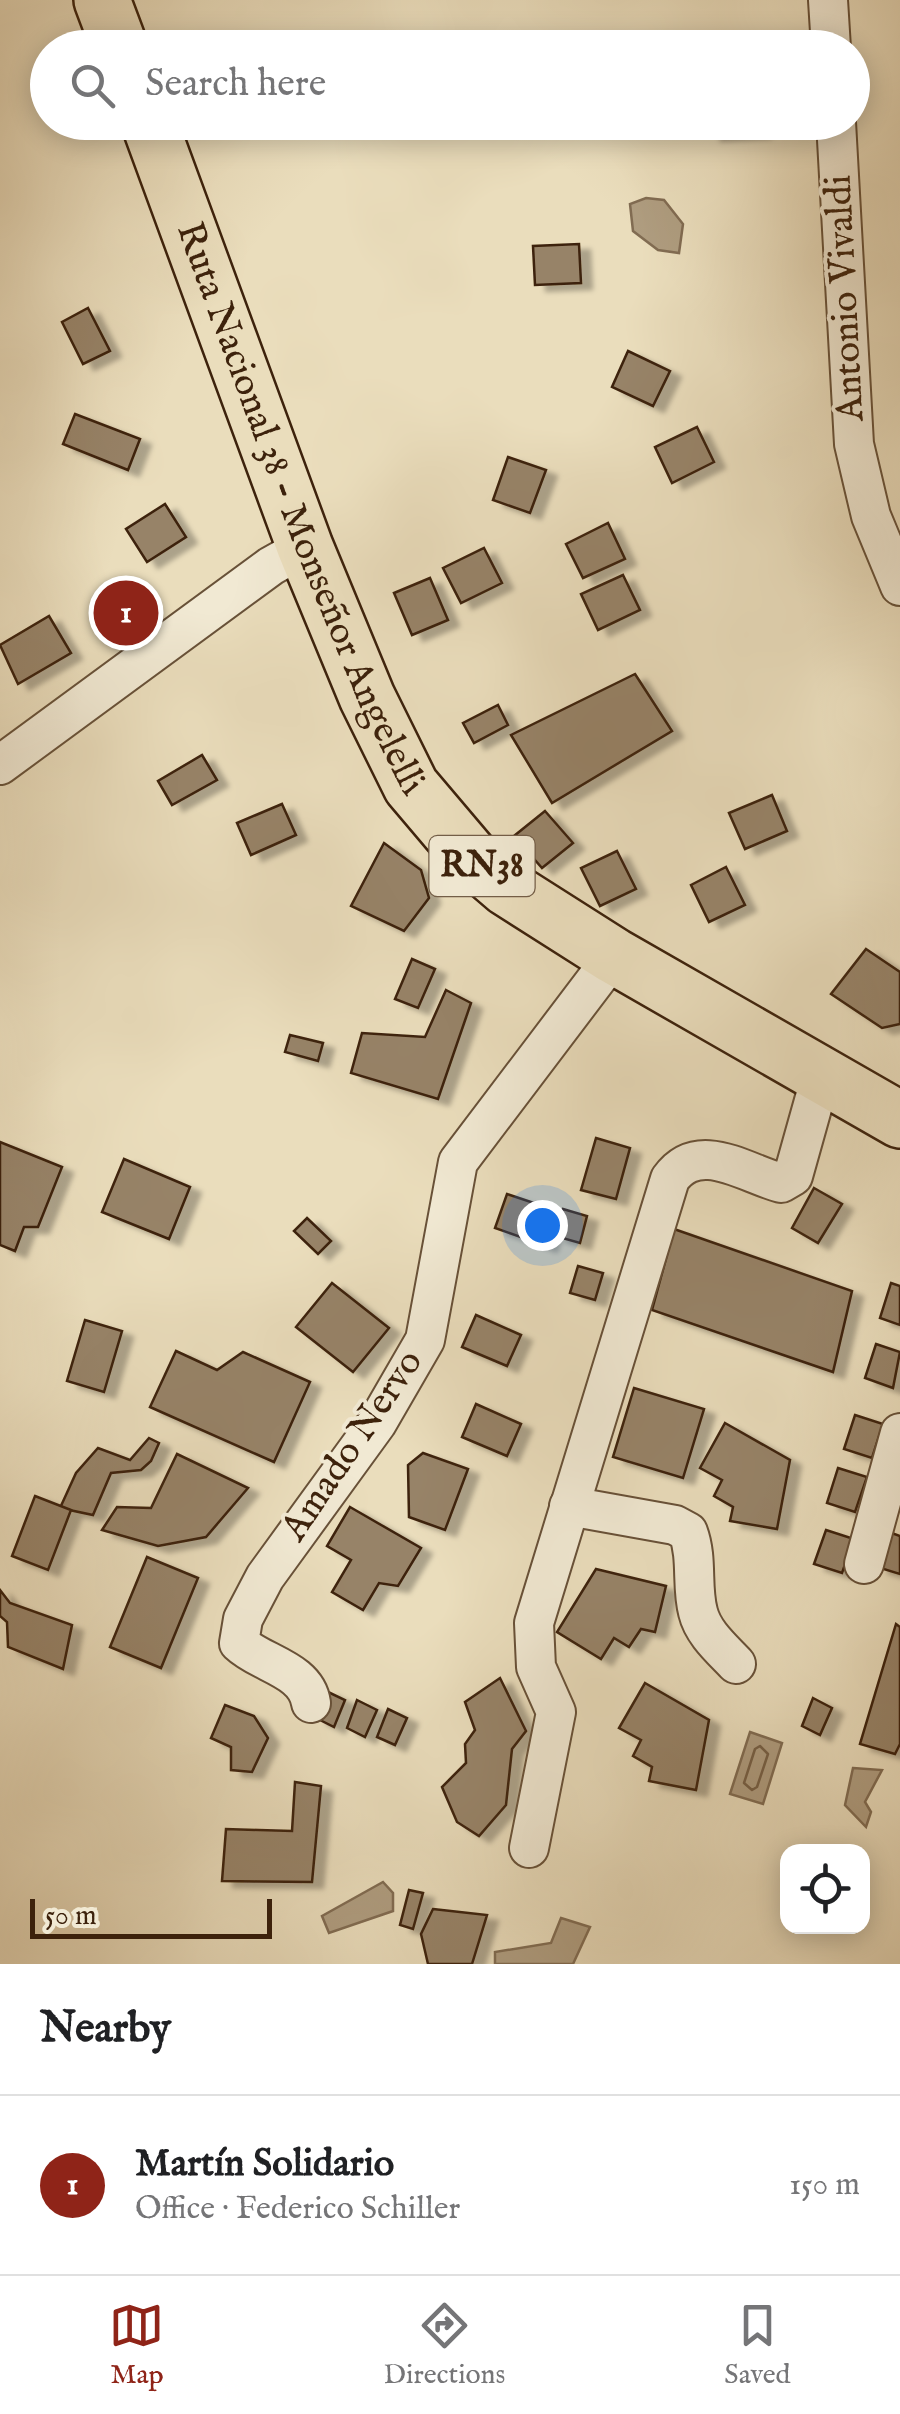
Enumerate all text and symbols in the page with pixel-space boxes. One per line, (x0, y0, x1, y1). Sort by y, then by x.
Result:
search box (30, 30, 870, 140)
icon: search (65, 58, 120, 113)
text: Search here (145, 61, 326, 109)
street label: Antonio Vivaldi (816, 174, 876, 423)
street label: Ruta Nacional 38 - Monseñor Angelelli (164, 216, 434, 807)
pin: 1 (94, 576, 158, 650)
road number: RN38 (430, 836, 534, 896)
your location (517, 1200, 568, 1251)
street label: Amado Nervo (271, 1341, 435, 1552)
map controls (780, 1844, 870, 1934)
button: locate (780, 1844, 870, 1934)
scale bar (30, 1894, 272, 1938)
text: 50 m (45, 1899, 97, 1934)
text: Nearby (40, 2003, 171, 2056)
text: Martín Solidario (135, 2141, 394, 2189)
text: 1 (67, 2165, 78, 2206)
text: 150 m (789, 2165, 860, 2206)
text: Office · Federico Schiller (135, 2189, 460, 2230)
tab: Map (109, 2298, 164, 2393)
tab: Directions (383, 2298, 505, 2393)
tab: Saved (724, 2298, 791, 2393)

